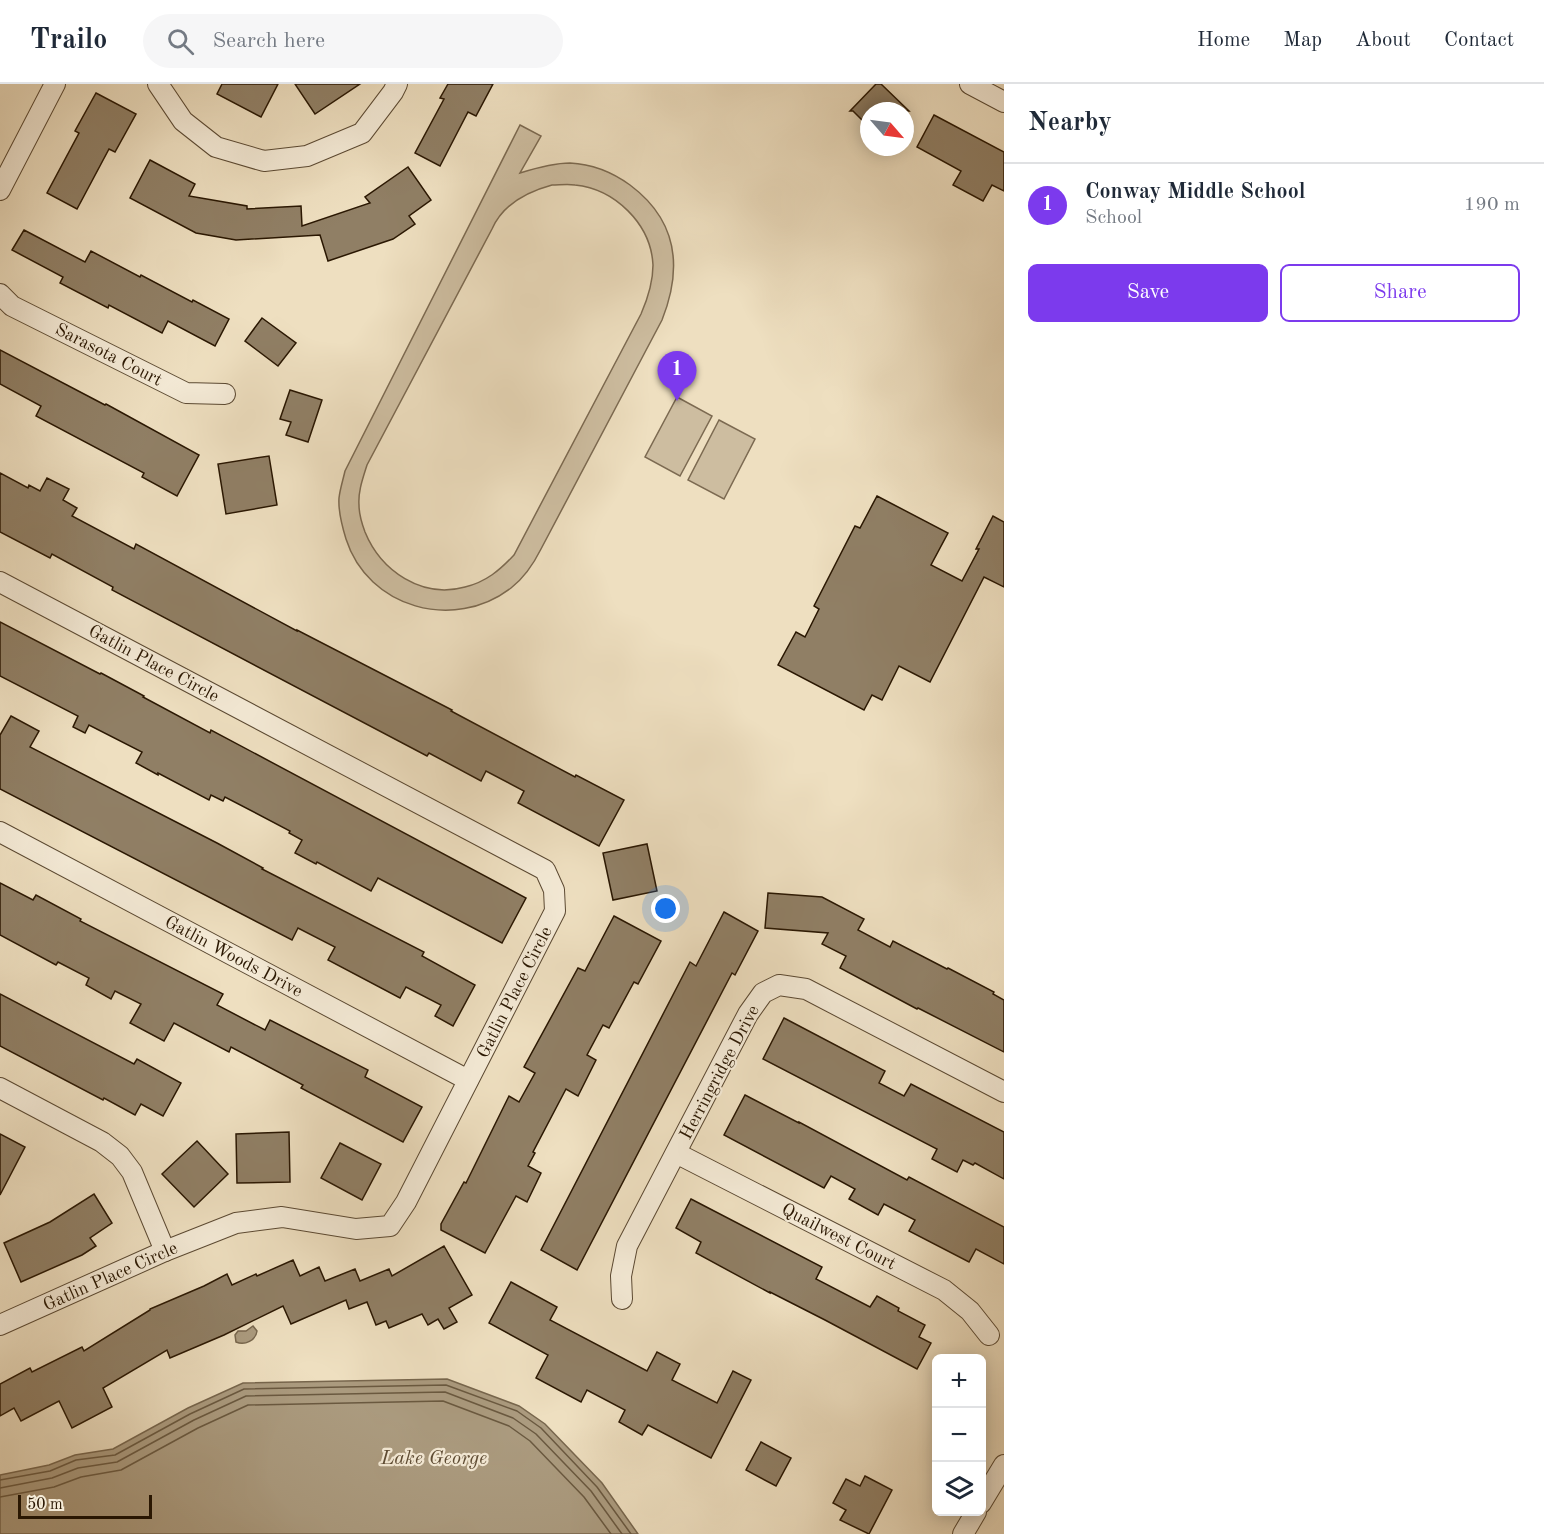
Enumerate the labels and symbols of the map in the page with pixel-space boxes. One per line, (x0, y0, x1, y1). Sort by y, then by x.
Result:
north arrow (860, 102, 914, 156)
street label: Sarasota Court (52, 320, 165, 390)
pin: 1 (658, 352, 696, 401)
street label: Gatlin Place Circle (85, 622, 222, 706)
your location (651, 894, 680, 923)
street label: Gatlin Woods Drive (162, 913, 306, 1001)
street label: Gatlin Place Circle (474, 924, 556, 1061)
street label: Herringridge Drive (677, 1002, 763, 1143)
street label: Quailwest Court (778, 1200, 899, 1273)
street label: Gatlin Place Circle (40, 1239, 180, 1315)
water label: Lake George (380, 1449, 487, 1469)
scale bar (18, 1492, 152, 1520)

